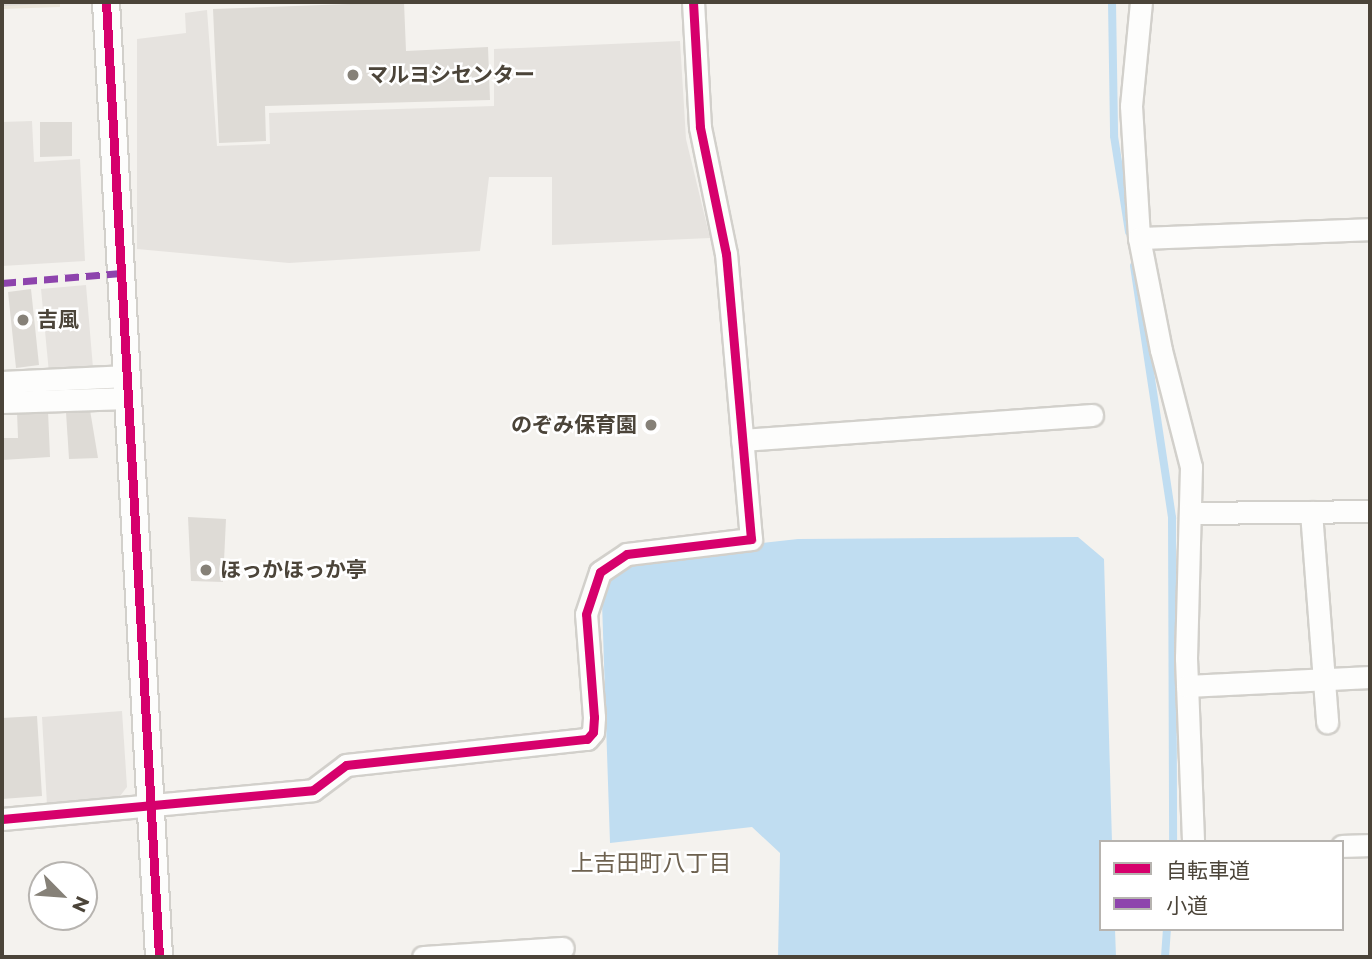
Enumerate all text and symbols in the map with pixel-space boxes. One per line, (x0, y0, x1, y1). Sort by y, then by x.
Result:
place label: マルヨシセンター (367, 62, 535, 88)
marker: マルヨシセンター (345, 67, 361, 83)
place label: 吉風 (37, 307, 79, 333)
marker: 吉風 (15, 312, 31, 328)
place label: のぞみ保育園 (511, 412, 637, 438)
marker: のぞみ保育園 (643, 417, 659, 433)
place label: ほっかほっか亭 (220, 557, 367, 583)
marker: ほっかほっか亭 (198, 562, 214, 578)
legend (1099, 840, 1344, 931)
district label: 上吉田町八丁目 (571, 849, 731, 877)
text: 自転車道 (1166, 858, 1250, 883)
north arrow (28, 861, 98, 931)
text: N (67, 892, 94, 916)
text: 小道 (1166, 893, 1208, 918)

